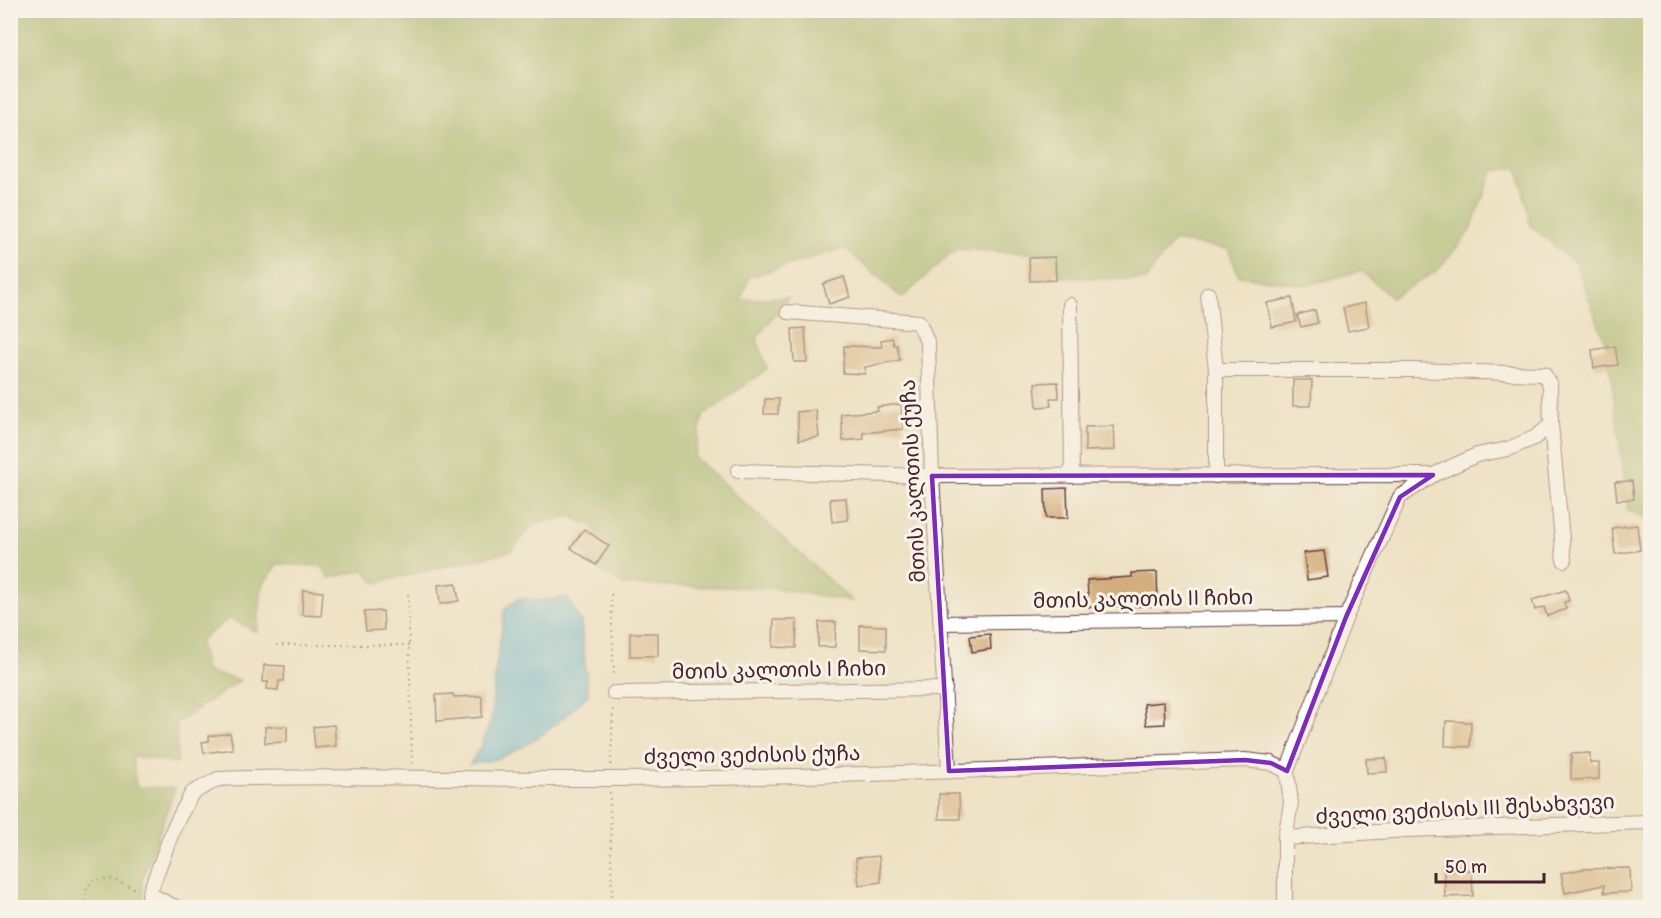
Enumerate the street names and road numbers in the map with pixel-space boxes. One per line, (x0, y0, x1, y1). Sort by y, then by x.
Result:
street label: მთის კალთის ქუჩა (895, 379, 932, 583)
street label: მთის კალთის II ჩიხი (1033, 584, 1253, 615)
street label: მთის კალთის I ჩიხი (672, 655, 886, 686)
street label: ძველი ვეძისის ქუჩა (643, 740, 861, 771)
street label: ძველი ვეძისის III შესახვევი (1315, 788, 1615, 831)

